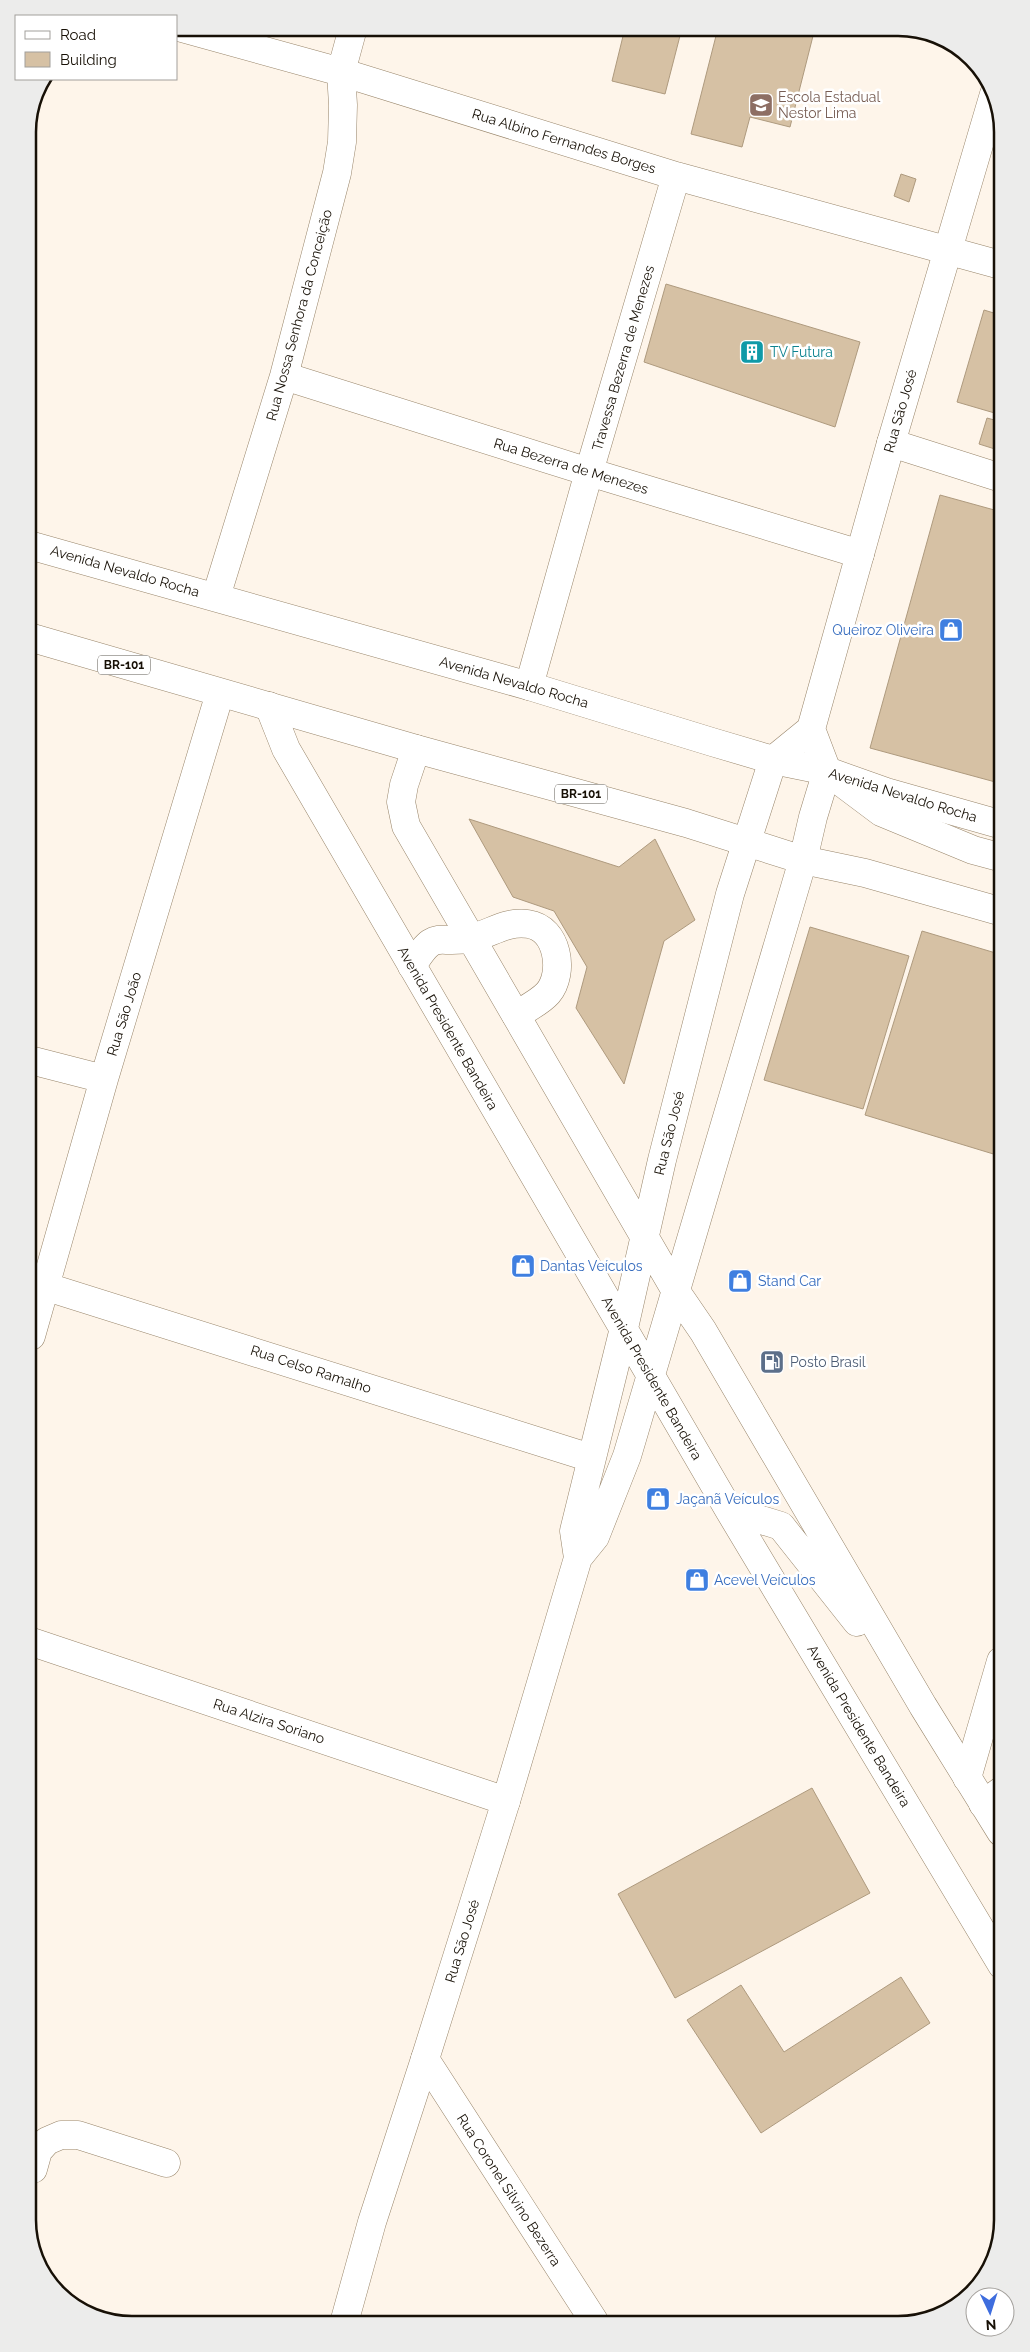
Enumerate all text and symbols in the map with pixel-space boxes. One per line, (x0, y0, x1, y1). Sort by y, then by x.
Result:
legend (15, 15, 178, 80)
text: Road (60, 26, 96, 44)
text: Building (60, 51, 117, 69)
place label: Escola Estadual Nestor Lima (778, 89, 880, 121)
school or university icon: Escola Estadual Nestor Lima (748, 92, 774, 118)
street label: Rua Albino Fernandes Borges (470, 105, 658, 177)
street label: Rua Nossa Senhora da Conceição (263, 208, 335, 422)
street label: Travessa Bezerra de Menezes (589, 263, 657, 452)
building icon: TV Futura (739, 339, 765, 365)
place label: TV Futura (770, 344, 833, 360)
street label: Rua São José (880, 367, 920, 455)
street label: Rua Bezerra de Menezes (492, 435, 650, 497)
street label: Avenida Nevaldo Rocha (49, 542, 201, 600)
shop icon: Queiroz Oliveira (938, 617, 964, 643)
place label: Queiroz Oliveira (832, 622, 934, 638)
street label: Avenida Nevaldo Rocha (438, 653, 590, 711)
road number: BR-101 (98, 656, 150, 674)
street label: Avenida Nevaldo Rocha (827, 765, 979, 825)
road number: BR-101 (555, 784, 607, 804)
street label: Avenida Presidente Bandeira (395, 943, 501, 1113)
street label: Rua São João (104, 970, 144, 1058)
street label: Rua São José (651, 1089, 687, 1177)
shop icon: Dantas Veículos (510, 1253, 536, 1279)
place label: Dantas Veículos (540, 1258, 643, 1274)
shop icon: Stand Car (727, 1268, 753, 1294)
place label: Stand Car (758, 1273, 821, 1289)
street label: Avenida Presidente Bandeira (599, 1293, 705, 1463)
street label: Rua Celso Ramalho (248, 1342, 374, 1396)
fuel station icon: Posto Brasil (759, 1349, 785, 1375)
place label: Posto Brasil (790, 1354, 866, 1370)
shop icon: Jaçanã Veículos (645, 1486, 671, 1512)
place label: Jaçanã Veículos (676, 1491, 779, 1507)
shop icon: Acevel Veículos (684, 1567, 710, 1593)
place label: Acevel Veículos (714, 1572, 816, 1588)
street label: Avenida Presidente Bandeira (804, 1642, 914, 1810)
street label: Rua Alzira Soriano (211, 1695, 327, 1747)
street label: Rua São José (442, 1897, 482, 1985)
street label: Rua Coronel Silvino Bezerra (454, 2111, 564, 2269)
north arrow (965, 2287, 1015, 2337)
text: N (985, 2317, 997, 2333)

